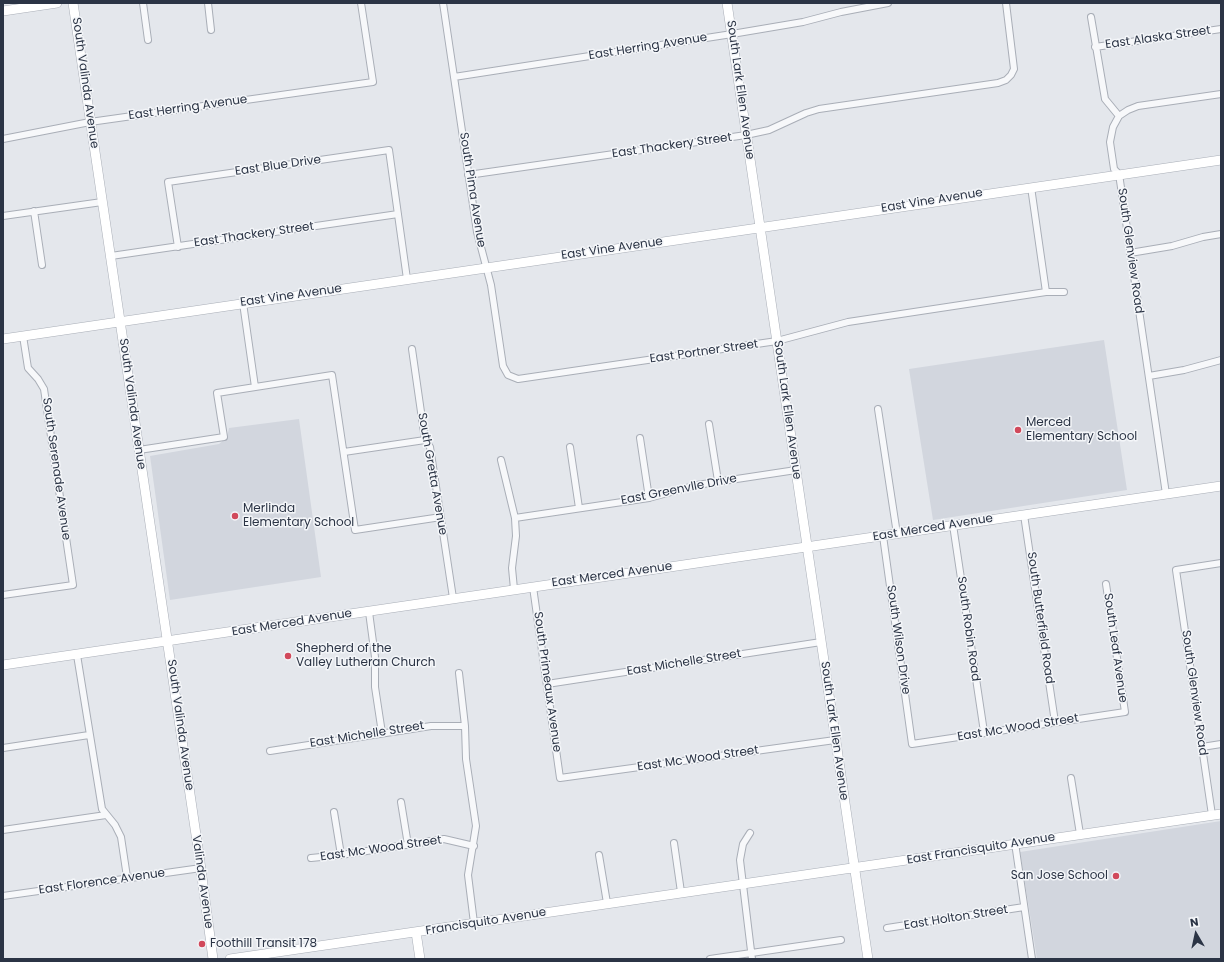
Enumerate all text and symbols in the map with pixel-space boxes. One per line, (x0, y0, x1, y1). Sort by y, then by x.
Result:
street label: South Valinda Avenue (69, 17, 101, 149)
street label: South Lark Ellen Avenue (723, 20, 757, 160)
street label: East Alaska Street (1104, 23, 1212, 53)
street label: East Herring Avenue (588, 31, 708, 63)
street label: East Herring Avenue (128, 93, 248, 123)
street label: East Thackery Street (611, 130, 733, 162)
street label: South Pima Avenue (456, 131, 488, 249)
street label: East Blue Drive (234, 153, 322, 179)
street label: East Vine Avenue (880, 186, 984, 216)
street label: South Glenview Road (1114, 187, 1146, 315)
street label: East Thackery Street (193, 219, 315, 251)
street label: East Vine Avenue (560, 235, 664, 263)
street label: East Vine Avenue (239, 282, 343, 310)
street label: East Portner Street (649, 337, 759, 367)
street label: South Valinda Avenue (116, 338, 148, 470)
street label: South Lark Ellen Avenue (770, 340, 804, 480)
street label: South Serenade Avenue (39, 397, 73, 541)
street label: South Gretta Avenue (414, 412, 450, 536)
place label: Merced Elementary School (1026, 416, 1137, 444)
marker: Merced Elementary School (1013, 425, 1023, 435)
street label: East Greenvlle Drive (620, 472, 738, 508)
place label: Merlinda Elementary School (243, 502, 354, 530)
marker: Merlinda Elementary School (230, 511, 240, 521)
street label: East Merced Avenue (872, 511, 994, 545)
street label: South Butterfield Road (1024, 551, 1056, 685)
street label: East Merced Avenue (551, 559, 673, 591)
street label: South Robin Road (954, 576, 982, 682)
street label: South Wilson Drive (883, 584, 913, 696)
street label: South Leaf Avenue (1100, 592, 1130, 704)
street label: East Merced Avenue (231, 606, 353, 640)
street label: South Primeaux Avenue (530, 611, 564, 753)
street label: South Glenview Road (1178, 629, 1210, 757)
place label: Shepherd of the Valley Lutheran Church (296, 642, 435, 670)
street label: East Michelle Street (626, 647, 742, 679)
marker: Shepherd of the Valley Lutheran Church (283, 651, 293, 661)
street label: South Valinda Avenue (164, 659, 196, 791)
street label: South Lark Ellen Avenue (817, 661, 851, 801)
street label: East Mc Wood Street (956, 711, 1080, 745)
street label: East Michelle Street (309, 719, 425, 751)
street label: East Mc Wood Street (636, 743, 760, 775)
street label: East Francisquito Avenue (906, 830, 1056, 868)
street label: East Mc Wood Street (319, 833, 443, 865)
street label: Valinda Avenue (188, 834, 216, 930)
street label: East Florence Avenue (38, 866, 166, 898)
place label: San Jose School (1011, 869, 1108, 883)
marker: San Jose School (1111, 871, 1121, 881)
street label: East Holton Street (903, 903, 1009, 933)
street label: Francisquito Avenue (425, 905, 547, 939)
north arrow (1176, 914, 1216, 954)
text: N (1189, 914, 1199, 931)
place label: Foothill Transit 178 (210, 937, 317, 951)
marker: Foothill Transit 178 (197, 939, 207, 949)

